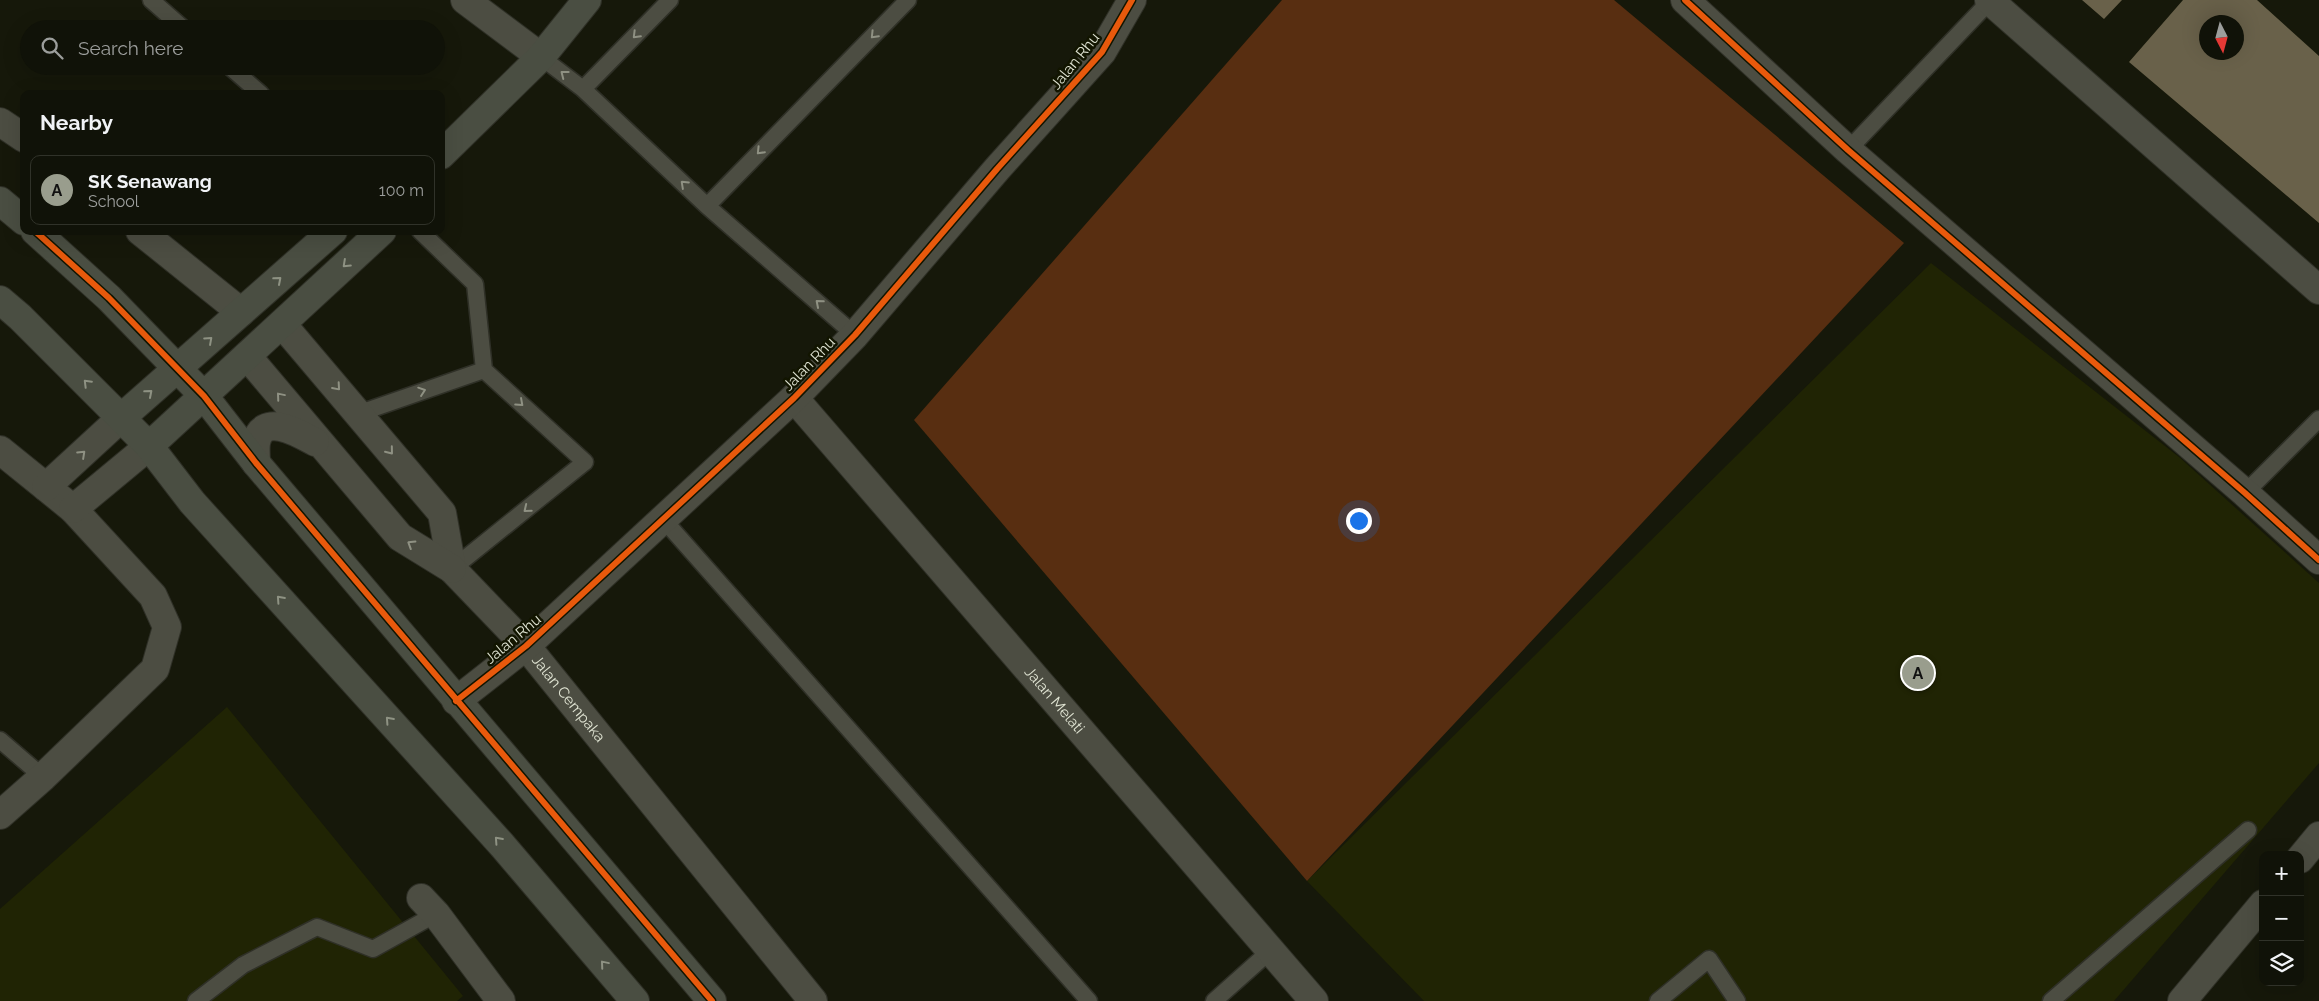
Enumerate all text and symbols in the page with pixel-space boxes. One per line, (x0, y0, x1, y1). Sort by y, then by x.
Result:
north arrow (2199, 15, 2244, 60)
search box (20, 20, 445, 75)
one-way arrow (633, 29, 642, 38)
one-way arrow (871, 29, 880, 38)
street label: Jalan Rhu (1047, 29, 1103, 93)
icon: search (38, 34, 66, 62)
text: Search here (78, 37, 184, 59)
one-way arrow (560, 71, 570, 80)
text: Nearby (40, 110, 113, 135)
one-way arrow (757, 145, 766, 154)
text: SK Senawang (88, 170, 212, 192)
text: A (52, 181, 62, 200)
text: 100 m (379, 181, 424, 200)
one-way arrow (680, 181, 689, 190)
text: School (88, 192, 139, 211)
one-way arrow (343, 258, 352, 267)
one-way arrow (272, 276, 281, 285)
one-way arrow (815, 299, 824, 308)
street label: Jalan Rhu (779, 333, 839, 395)
one-way arrow (204, 337, 213, 346)
one-way arrow (83, 380, 92, 389)
one-way arrow (331, 381, 340, 390)
one-way arrow (417, 387, 426, 397)
one-way arrow (144, 390, 153, 399)
one-way arrow (277, 393, 286, 402)
one-way arrow (514, 397, 523, 406)
one-way arrow (385, 445, 394, 454)
one-way arrow (76, 451, 85, 460)
one-way arrow (524, 503, 533, 512)
your location (1346, 508, 1372, 534)
one-way arrow (407, 540, 416, 550)
one-way arrow (277, 596, 286, 605)
street label: Jalan Rhu (481, 610, 545, 668)
street label: Jalan Cempaka (528, 652, 609, 746)
pin: A (1902, 654, 1934, 692)
street label: Jalan Melati (1021, 663, 1088, 737)
one-way arrow (386, 716, 395, 725)
one-way arrow (495, 837, 504, 846)
map controls (2259, 851, 2304, 986)
button: + (2259, 851, 2304, 896)
button: − (2259, 896, 2304, 941)
button: layers (2259, 941, 2304, 986)
one-way arrow (601, 961, 609, 970)

